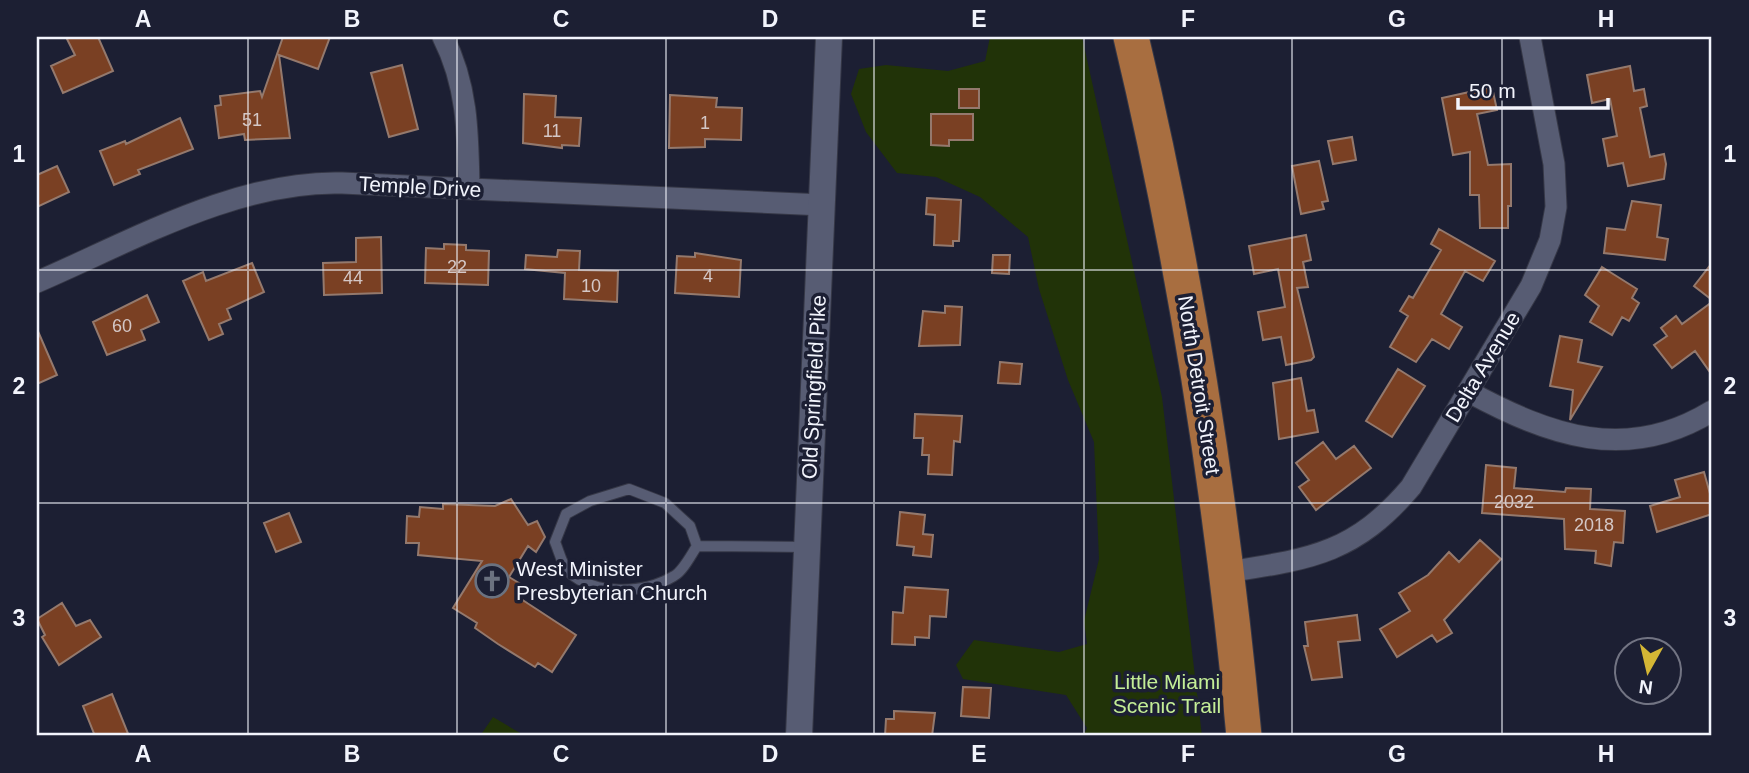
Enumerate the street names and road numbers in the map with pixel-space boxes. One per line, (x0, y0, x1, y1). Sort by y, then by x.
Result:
street label: Temple Drive (358, 172, 482, 201)
street label: Old Springfield Pike (797, 294, 830, 480)
street label: North Detroit Street (1174, 294, 1225, 476)
street label: Delta Avenue (1441, 307, 1525, 426)

